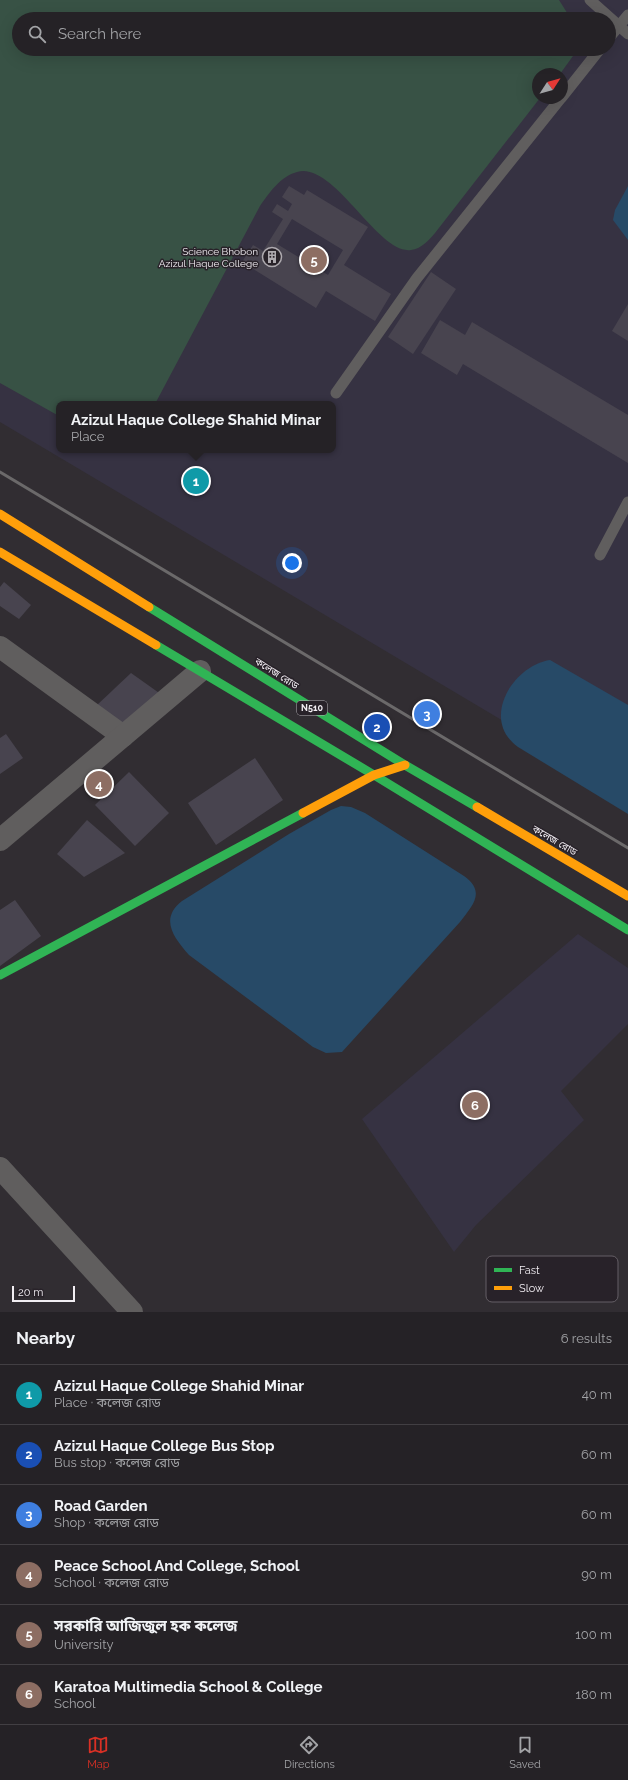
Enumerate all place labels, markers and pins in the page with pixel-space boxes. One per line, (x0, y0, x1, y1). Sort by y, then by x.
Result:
pin: 5 (301, 245, 327, 275)
place label: Science Bhobon Azizul Haque College (159, 246, 258, 269)
building icon: Science Bhobon Azizul Haque College (261, 246, 283, 268)
pin: 1 (183, 466, 209, 496)
pin: 3 (414, 699, 440, 729)
pin: 2 (364, 712, 390, 742)
pin: 4 (86, 769, 112, 799)
pin: 6 (462, 1090, 488, 1120)

